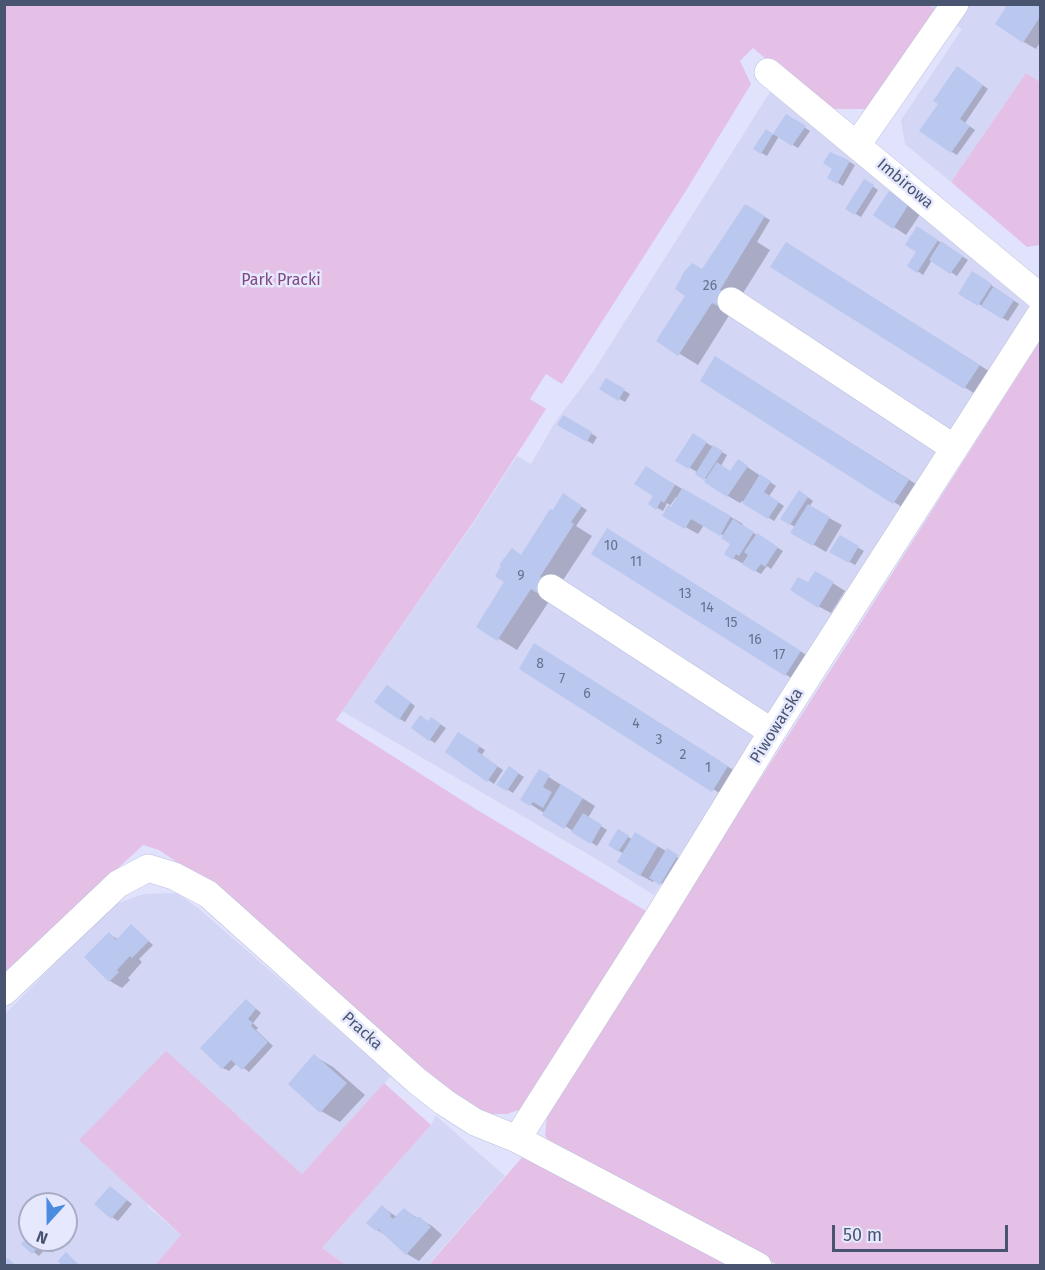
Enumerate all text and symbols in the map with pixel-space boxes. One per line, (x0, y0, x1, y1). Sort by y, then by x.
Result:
street label: Imbirowa (873, 155, 937, 213)
park label: Park Pracki (241, 271, 321, 291)
house number: 26 (703, 278, 717, 294)
house number: 10 (604, 538, 618, 554)
house number: 11 (630, 554, 642, 570)
house number: 9 (517, 568, 525, 584)
house number: 13 (678, 586, 692, 602)
house number: 14 (700, 600, 714, 616)
house number: 15 (724, 615, 738, 631)
house number: 16 (748, 632, 762, 648)
house number: 17 (773, 647, 785, 663)
house number: 8 (536, 656, 544, 672)
house number: 7 (559, 671, 565, 687)
street label: Piwowarska (746, 685, 808, 767)
house number: 6 (583, 686, 591, 702)
house number: 4 (632, 716, 640, 732)
house number: 3 (656, 732, 662, 748)
house number: 2 (680, 747, 686, 763)
house number: 1 (705, 760, 711, 776)
street label: Pracka (338, 1008, 386, 1054)
north arrow (18, 1192, 78, 1252)
scale bar (835, 1213, 1010, 1251)
text: 50 m (843, 1224, 882, 1246)
text: N (34, 1227, 50, 1248)

